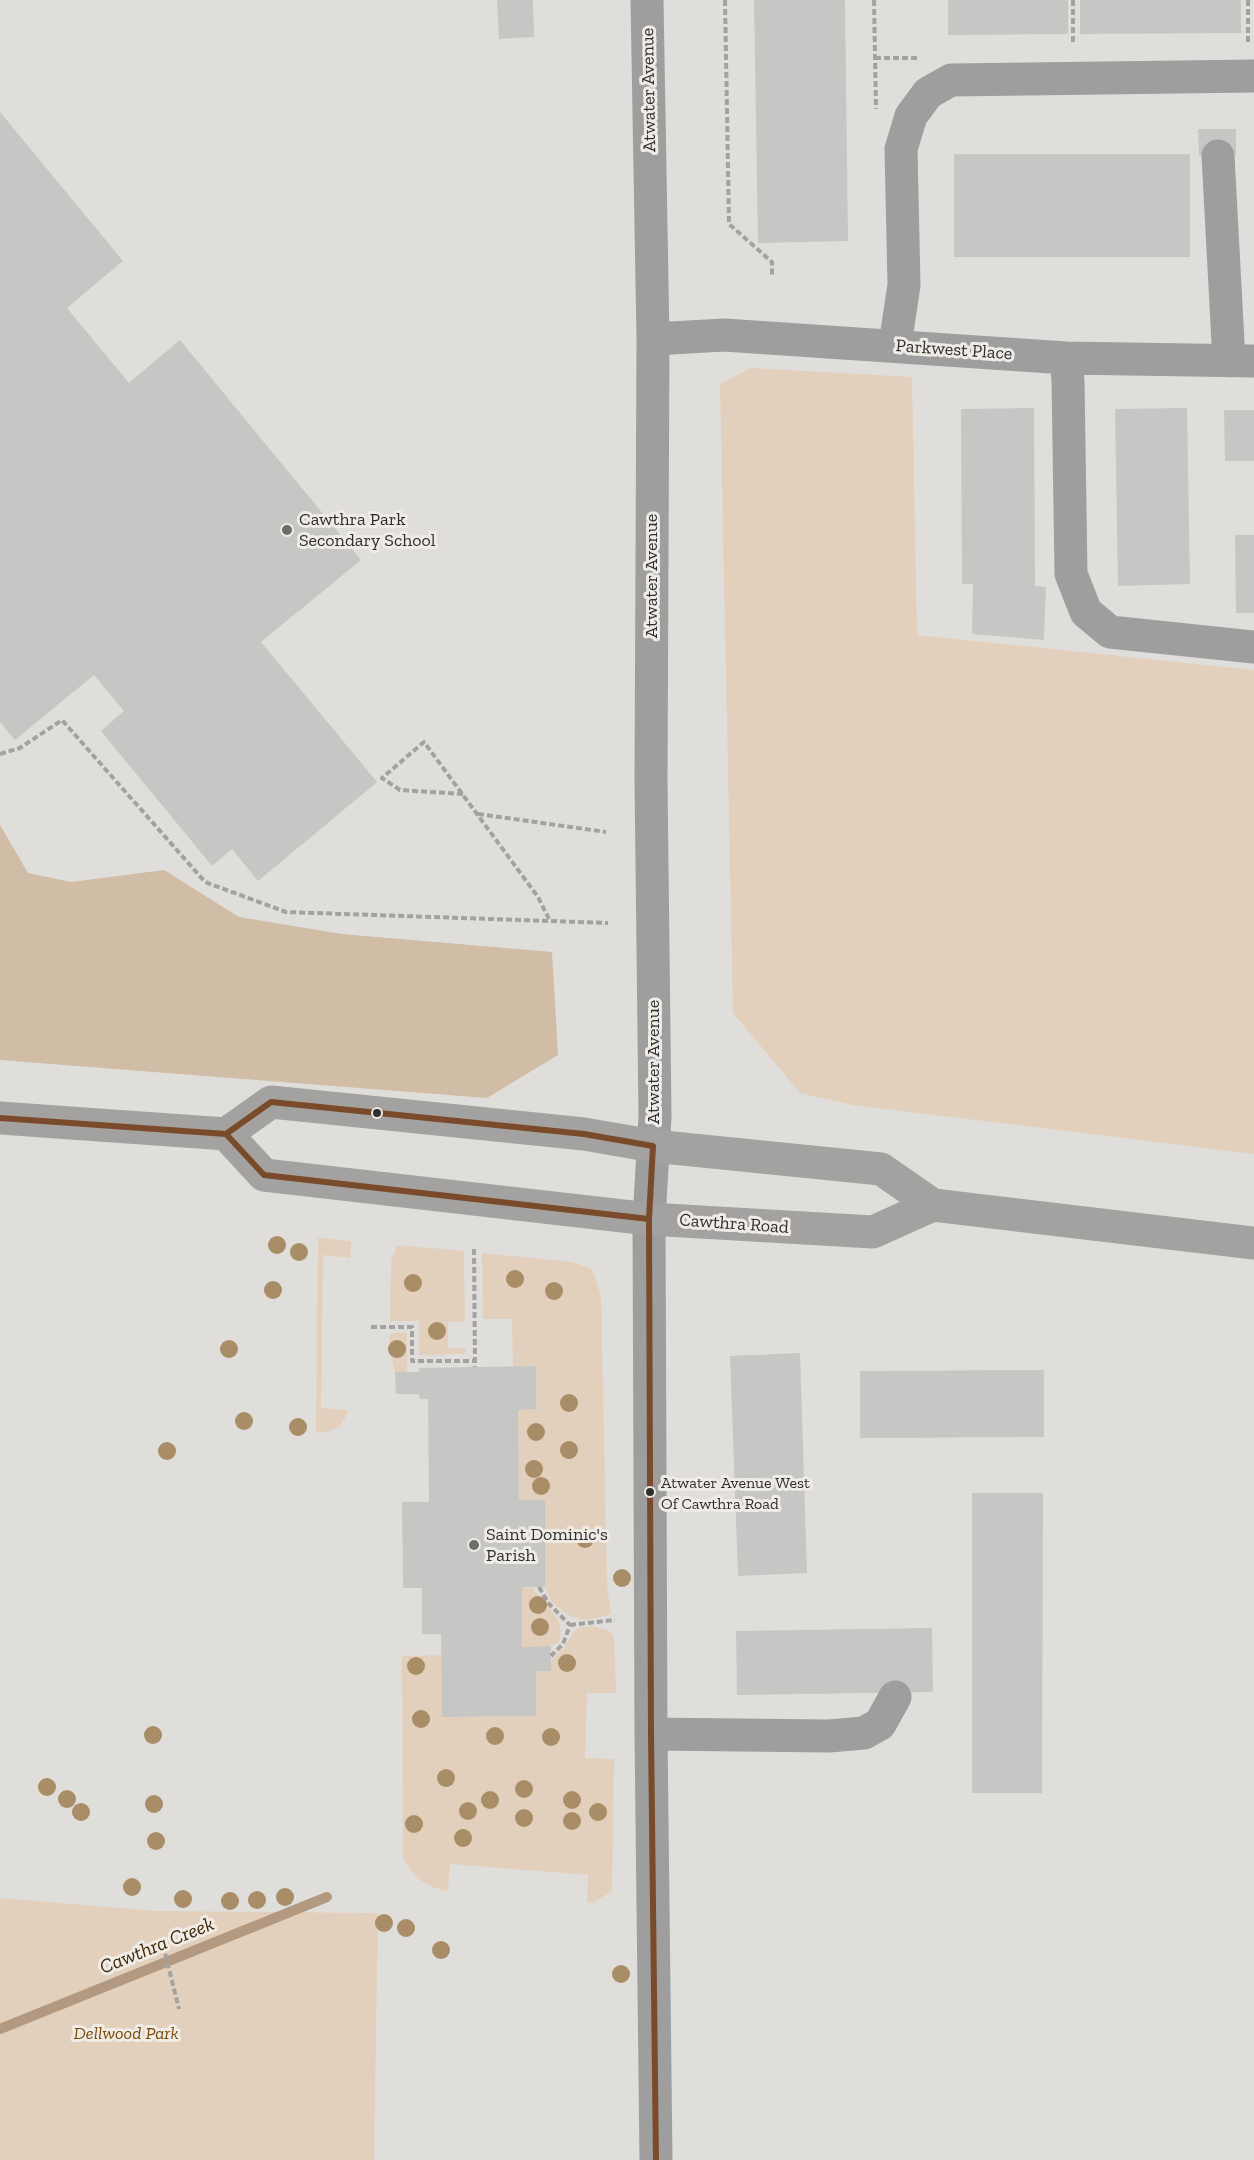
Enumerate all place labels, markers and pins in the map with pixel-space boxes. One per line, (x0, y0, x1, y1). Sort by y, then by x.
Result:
place label: Cawthra Park Secondary School (299, 509, 436, 552)
marker: Cawthra Park Secondary School (280, 523, 294, 537)
unlabelled marker (371, 1107, 383, 1119)
place label: Atwater Avenue West Of Cawthra Road (661, 1473, 810, 1511)
marker: Atwater Avenue West Of Cawthra Road (644, 1486, 656, 1498)
place label: Saint Dominic's Parish (486, 1524, 608, 1567)
marker: Saint Dominic's Parish (467, 1538, 481, 1552)

